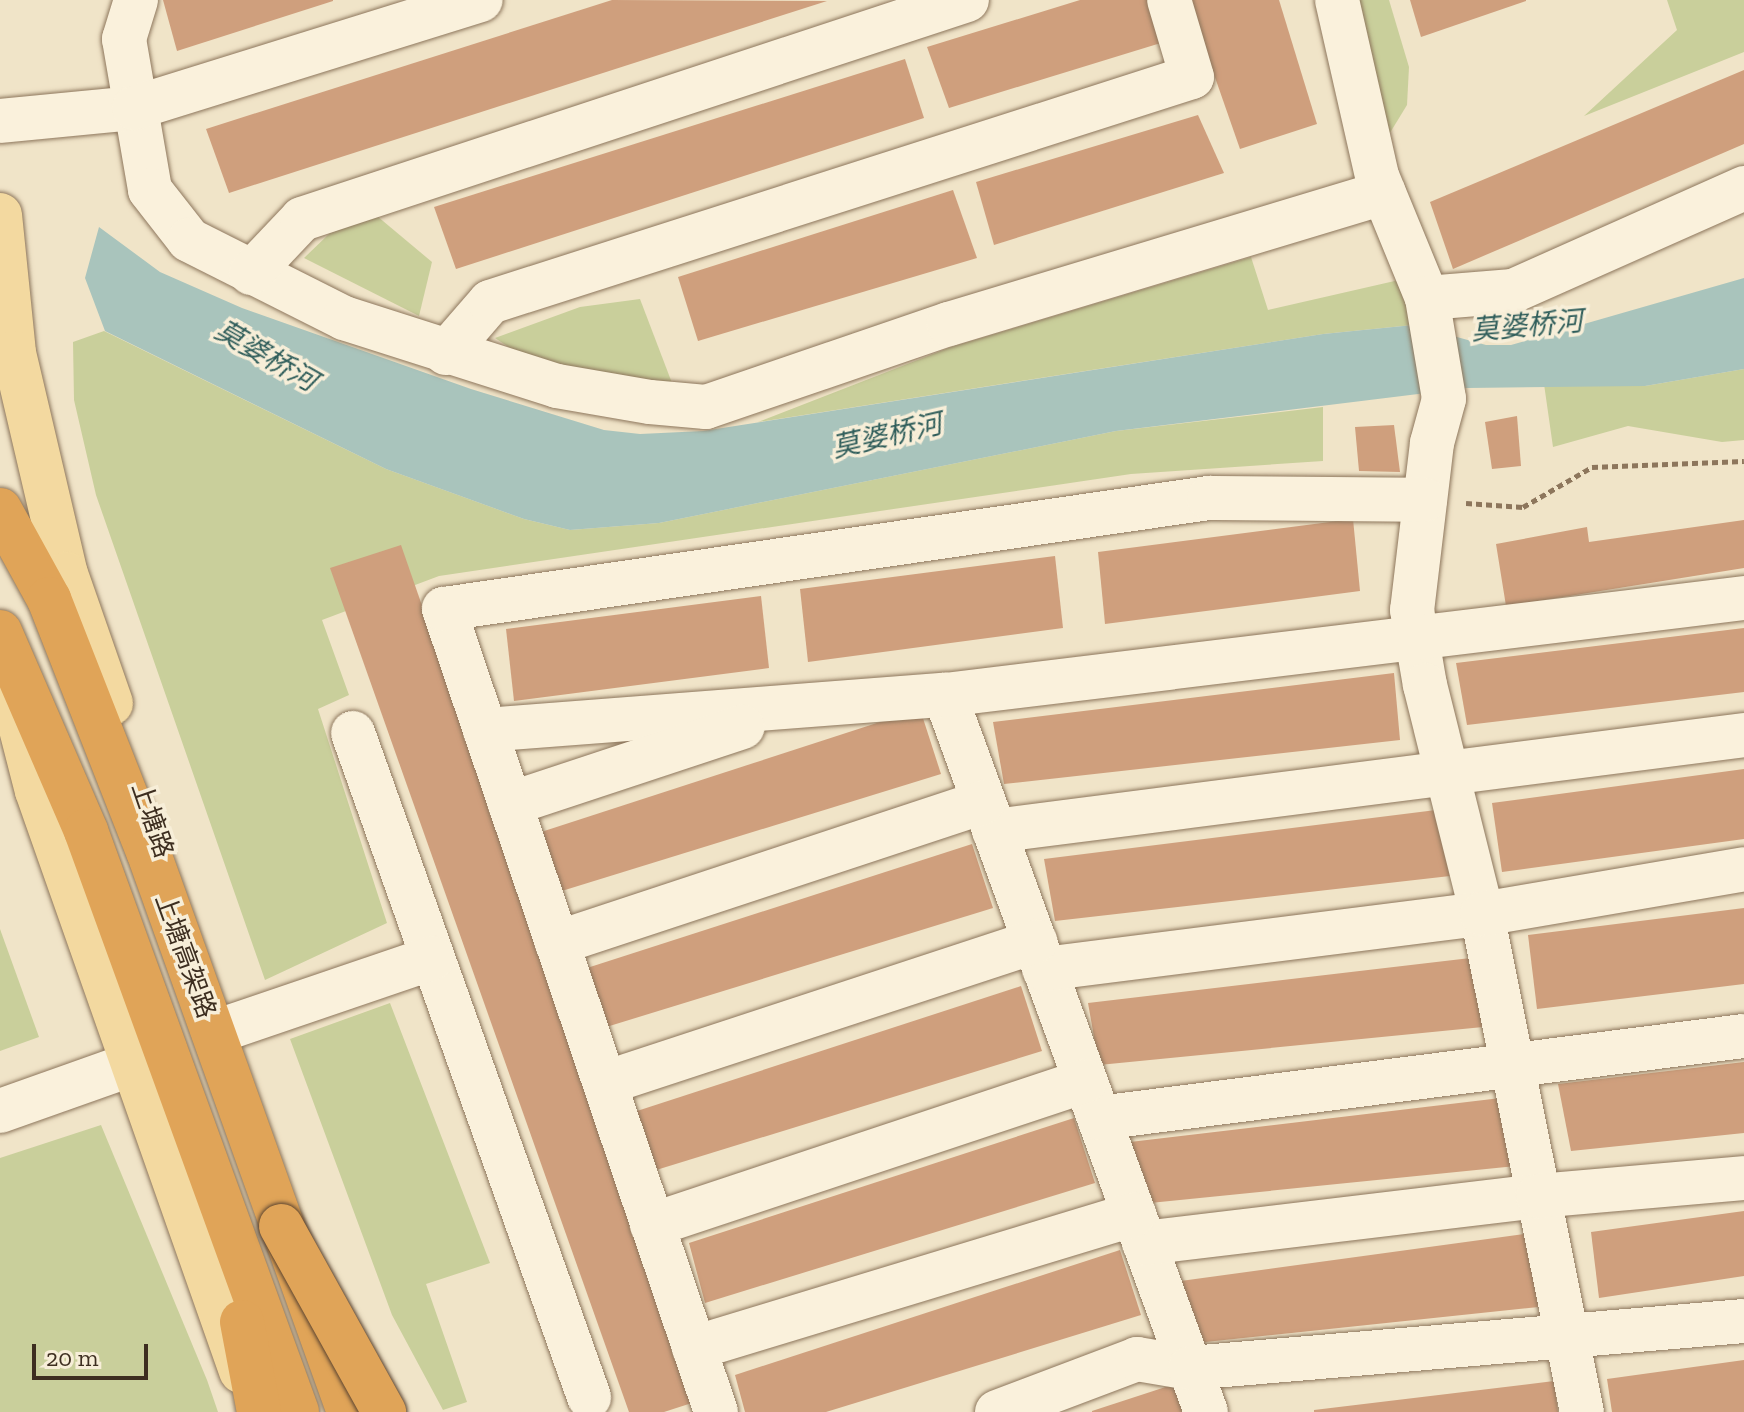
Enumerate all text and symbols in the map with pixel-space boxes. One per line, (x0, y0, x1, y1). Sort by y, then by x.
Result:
water label: 莫婆桥河 (1470, 304, 1584, 348)
water label: 莫婆桥河 (209, 313, 323, 399)
water label: 莫婆桥河 (829, 407, 945, 465)
street label: 上塘路 (125, 778, 179, 862)
street label: 上塘高架路 (148, 890, 222, 1022)
scale bar (36, 1328, 152, 1378)
text: 20 m (46, 1343, 98, 1372)

